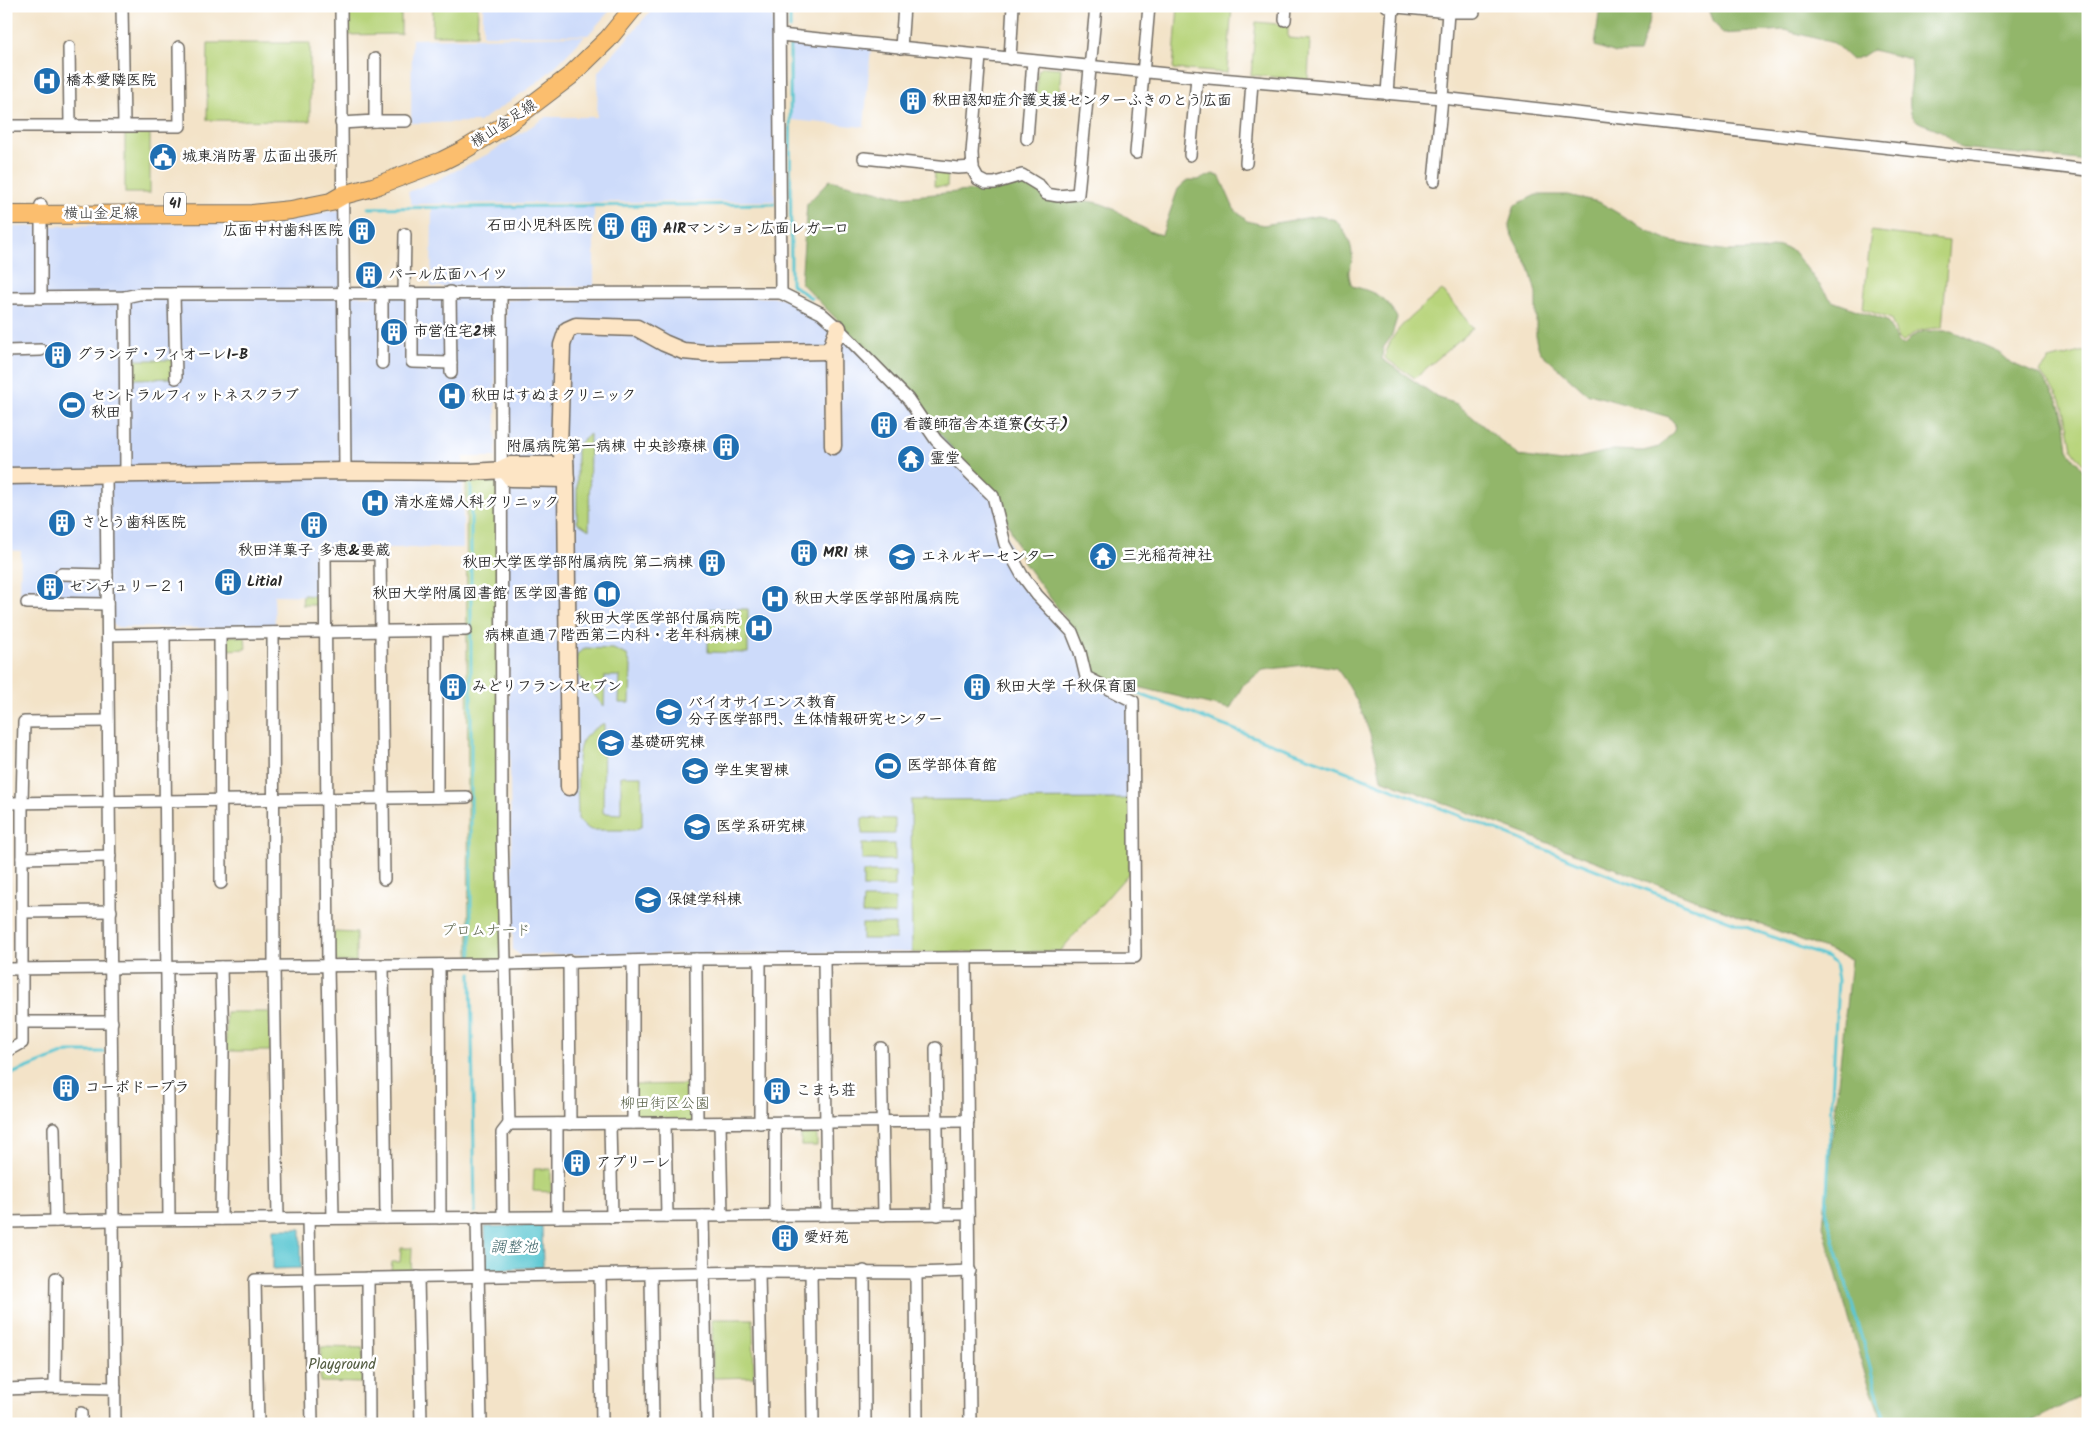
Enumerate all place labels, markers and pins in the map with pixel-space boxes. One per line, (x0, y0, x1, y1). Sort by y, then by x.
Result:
hospital icon: 橋本愛隣医院 (32, 66, 62, 96)
place label: 橋本愛隣医院 (66, 69, 156, 93)
building icon: 秋田認知症介護支援センターふきのとう広面 (898, 86, 928, 116)
place label: 秋田認知症介護支援センターふきのとう広面 (932, 89, 1232, 113)
public building icon: 城東消防署 広面出張所 (148, 142, 178, 172)
place label: 城東消防署 広面出張所 (182, 145, 338, 169)
building icon: 石田小児科医院 (596, 211, 626, 241)
place label: 石田小児科医院 (487, 214, 592, 238)
building icon: AIRマンション広面レガーロ (629, 214, 659, 244)
building icon: 広面中村歯科医院 (347, 216, 377, 246)
place label: AIRマンション広面レガーロ (663, 217, 849, 241)
place label: 広面中村歯科医院 (223, 219, 343, 243)
building icon: パール広面ハイツ (354, 260, 384, 290)
place label: パール広面ハイツ (388, 263, 507, 287)
building icon: 市営住宅2棟 (379, 317, 409, 347)
place label: 市営住宅2棟 (413, 320, 497, 344)
building icon: グランデ・フィオーレI-B (43, 340, 73, 370)
place label: グランデ・フィオーレI-B (77, 343, 248, 367)
hospital icon: 秋田はすぬまクリニック (437, 381, 467, 411)
place label: セントラルフィットネスクラブ 秋田 (91, 384, 299, 425)
place label: 秋田はすぬまクリニック (471, 384, 636, 408)
sports icon: セントラルフィットネスクラブ 秋田 (57, 390, 87, 420)
building icon: 看護師宿舎本道寮(女子) (869, 410, 899, 440)
place label: 看護師宿舎本道寮(女子) (903, 413, 1068, 437)
building icon: 附属病院第一病棟 中央診療棟 (711, 432, 741, 462)
place label: 附属病院第一病棟 中央診療棟 (506, 435, 707, 459)
temple icon: 霊堂 (896, 444, 926, 474)
place label: 霊堂 (930, 447, 960, 471)
hospital icon: 清水産婦人科クリニック (360, 488, 390, 518)
place label: 清水産婦人科クリニック (394, 491, 559, 515)
building icon: さとう歯科医院 (47, 508, 77, 538)
building icon: 秋田洋菓子 多恵&要蔵 (299, 510, 329, 540)
place label: さとう歯科医院 (81, 511, 186, 535)
building icon: MRI 棟 (789, 538, 819, 568)
place label: 秋田洋菓子 多恵&要蔵 (238, 539, 390, 563)
place label: MRI 棟 (823, 541, 869, 565)
temple icon: 三光稲荷神社 (1088, 541, 1118, 571)
school or university icon: エネルギーセンター (887, 542, 917, 572)
place label: 三光稲荷神社 (1122, 544, 1212, 568)
place label: エネルギーセンター (921, 545, 1056, 569)
building icon: 秋田大学医学部附属病院 第二病棟 (697, 548, 727, 578)
place label: 秋田大学医学部附属病院 第二病棟 (462, 551, 693, 575)
building icon: Litia1 (213, 567, 243, 597)
place label: Litia1 (247, 570, 282, 594)
building icon: センチュリー２１ (35, 572, 65, 602)
place label: センチュリー２１ (69, 575, 189, 599)
library icon: 秋田大学附属図書館 医学図書館 (592, 579, 622, 609)
place label: 秋田大学附属図書館 医学図書館 (372, 582, 588, 606)
hospital icon: 秋田大学医学部附属病院 (760, 584, 790, 614)
place label: 秋田大学医学部附属病院 (794, 587, 959, 611)
place label: 秋田大学医学部付属病院 病棟直通７階西第二内科・老年科病棟 (485, 607, 740, 648)
hospital icon: 秋田大学医学部付属病院 病棟直通７階西第二内科・老年科病棟 (744, 613, 774, 643)
building icon: みどりフランスセブン (438, 672, 468, 702)
building icon: 秋田大学 千秋保育園 (962, 672, 992, 702)
place label: みどりフランスセブン (472, 675, 622, 699)
place label: 秋田大学 千秋保育園 (996, 675, 1137, 699)
place label: バイオサイエンス教育 分子医学部門、生体情報研究センター (688, 691, 943, 732)
school or university icon: バイオサイエンス教育 分子医学部門、生体情報研究センター (654, 697, 684, 727)
school or university icon: 基礎研究棟 (596, 728, 626, 758)
place label: 基礎研究棟 (630, 731, 705, 755)
sports icon: 医学部体育館 (873, 751, 903, 781)
place label: 医学部体育館 (907, 754, 997, 778)
school or university icon: 学生実習棟 (680, 756, 710, 786)
place label: 学生実習棟 (714, 759, 789, 783)
school or university icon: 医学系研究棟 (682, 812, 712, 842)
place label: 医学系研究棟 (716, 815, 806, 839)
school or university icon: 保健学科棟 (633, 885, 663, 915)
place label: 保健学科棟 (667, 888, 742, 912)
building icon: コーポドープラ (51, 1073, 81, 1103)
place label: コーポドープラ (85, 1076, 189, 1100)
building icon: こまち荘 (762, 1076, 792, 1106)
place label: こまち荘 (796, 1079, 856, 1103)
building icon: アプリーレ (562, 1148, 592, 1178)
place label: アプリーレ (596, 1151, 670, 1175)
building icon: 愛好苑 (770, 1223, 800, 1253)
place label: 愛好苑 (804, 1226, 849, 1250)

